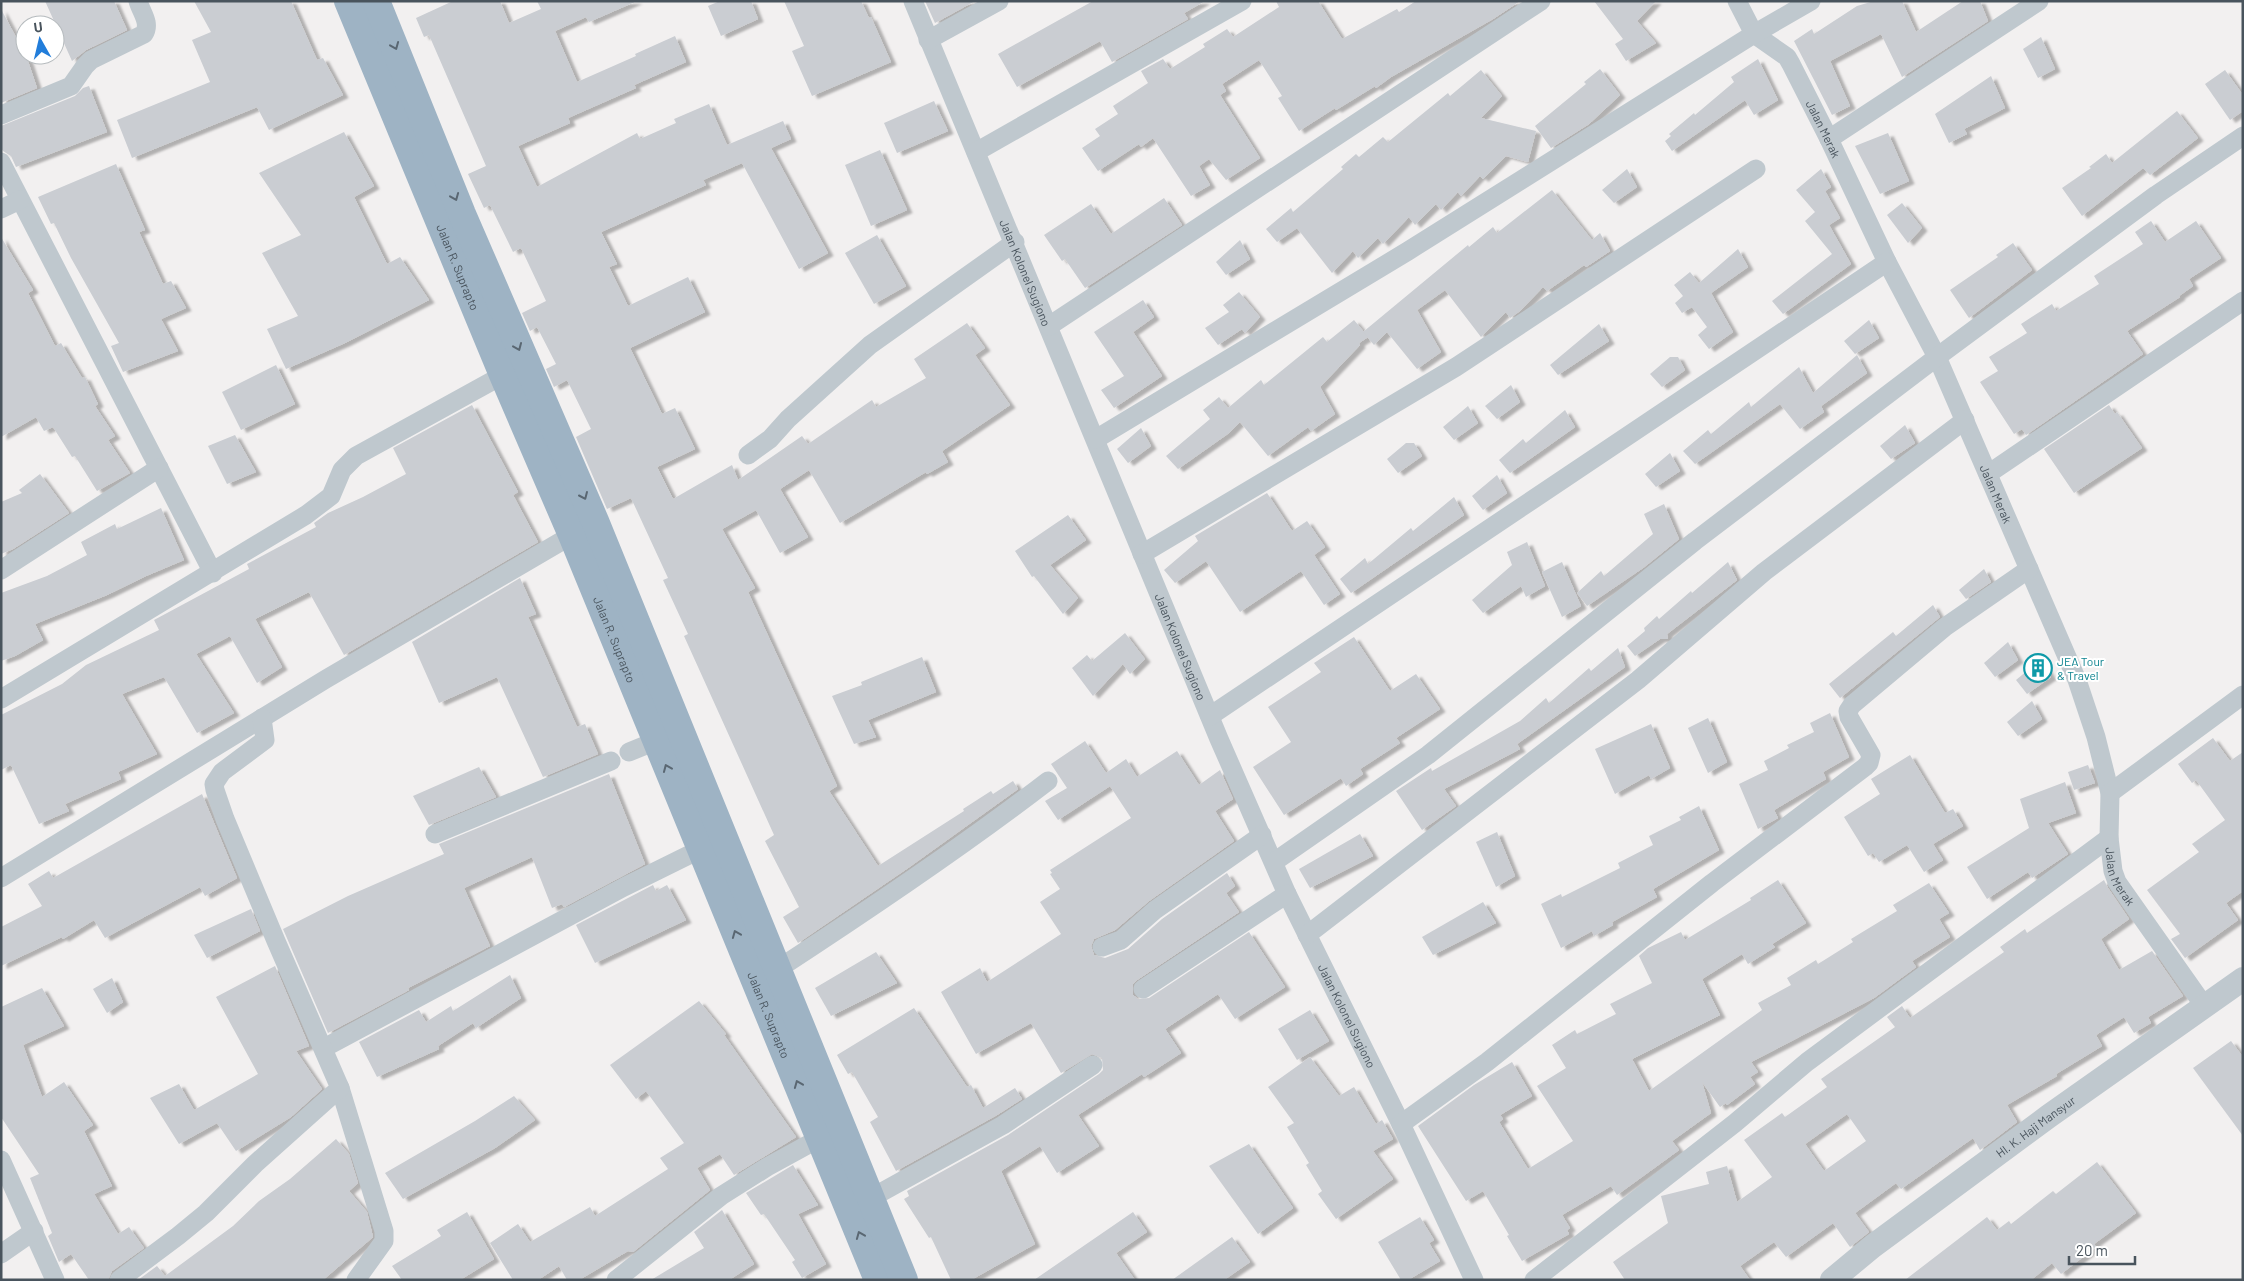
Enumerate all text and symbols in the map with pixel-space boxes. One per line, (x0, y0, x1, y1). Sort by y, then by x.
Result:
north arrow (15, 15, 65, 65)
text: U (33, 18, 44, 36)
one-way arrow (389, 42, 399, 50)
street label: Jalan Merak (1803, 98, 1844, 160)
one-way arrow (449, 192, 460, 201)
street label: Jalan Kolonel Sugiono (997, 217, 1054, 328)
street label: Jalan R. Suprapto (434, 222, 482, 312)
one-way arrow (512, 342, 523, 351)
street label: Jalan Merak (1977, 462, 2015, 525)
one-way arrow (577, 491, 588, 500)
street label: Jalan Kolonel Sugiono (1152, 591, 1209, 702)
street label: Jalan R. Suprapto (591, 594, 639, 685)
building icon: JEA Tour & Travel (2023, 653, 2053, 683)
place label: JEA Tour & Travel (2057, 654, 2105, 682)
one-way arrow (663, 764, 674, 773)
street label: Jalan Merak (2103, 846, 2138, 908)
one-way arrow (732, 930, 742, 939)
street label: Jalan Kolonel Sugiono (1316, 961, 1379, 1070)
street label: Jalan R. Suprapto (745, 970, 793, 1060)
one-way arrow (793, 1080, 804, 1089)
street label: Hl. K. Haji Mansyur (1993, 1092, 2078, 1160)
one-way arrow (855, 1231, 866, 1240)
scale bar (2069, 1234, 2135, 1266)
text: 20 m (2076, 1241, 2108, 1259)

